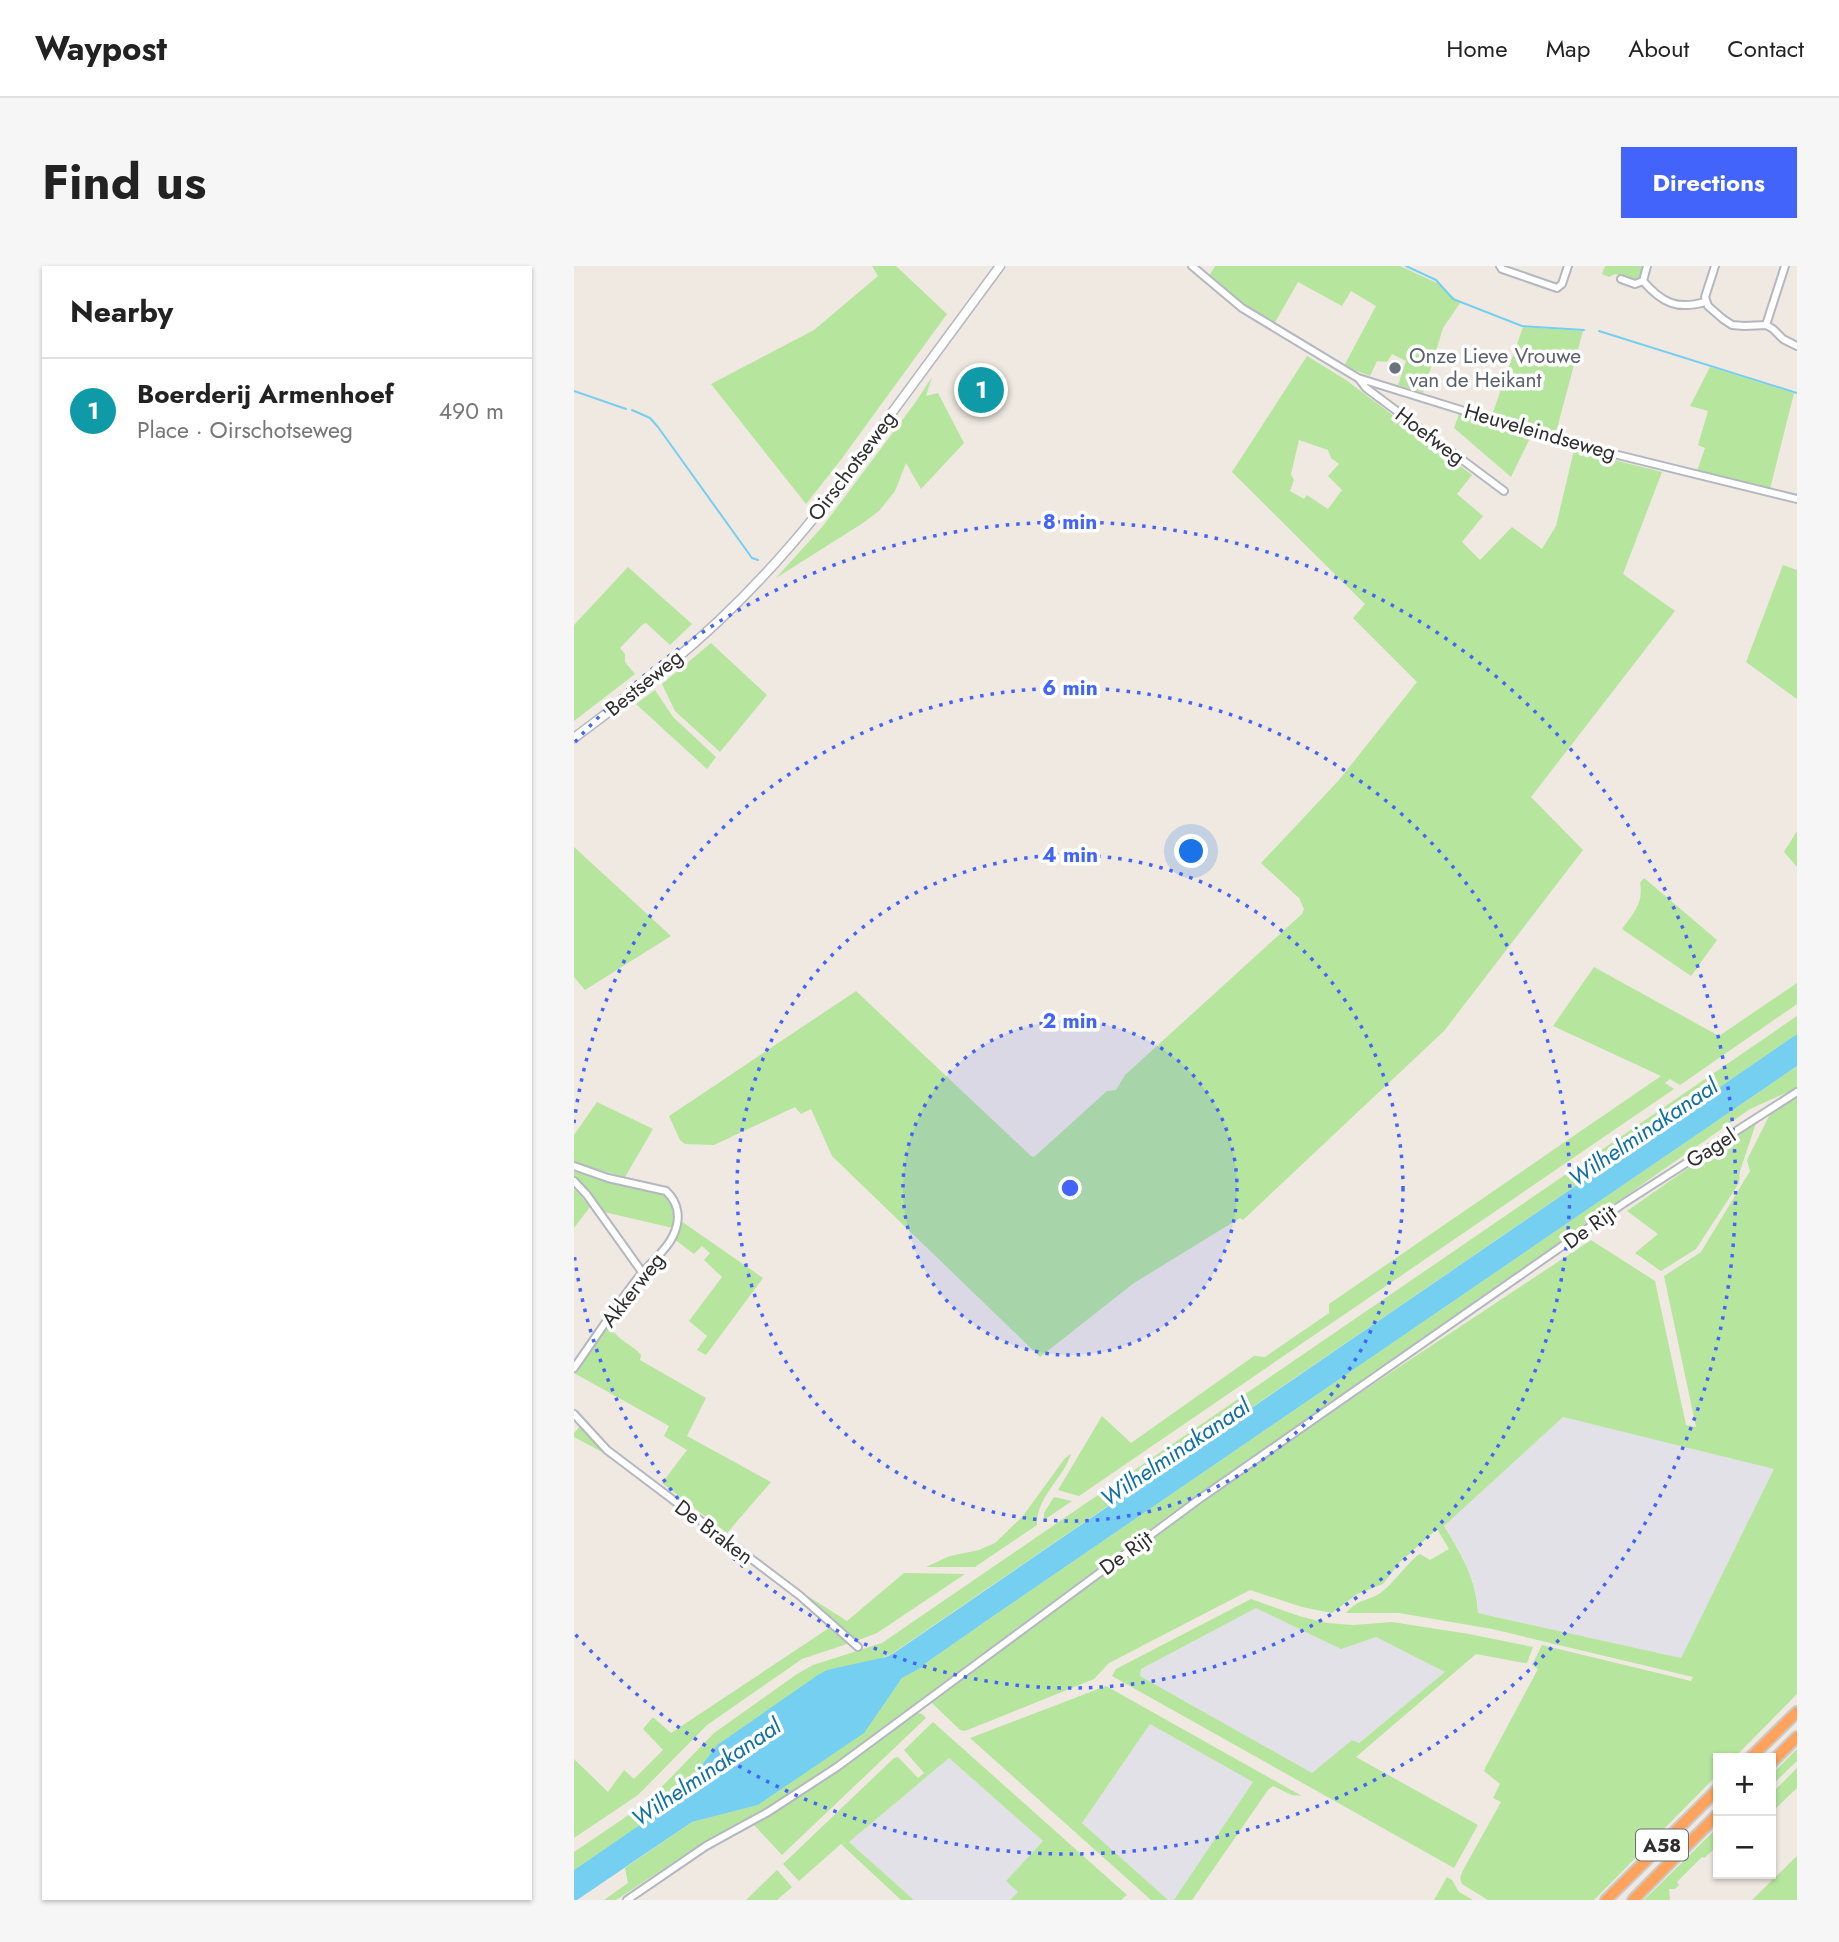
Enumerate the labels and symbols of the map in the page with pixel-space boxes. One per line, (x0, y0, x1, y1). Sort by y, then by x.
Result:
place label: Onze Lieve Vrouwe van de Heikant (1409, 341, 1581, 395)
marker: Onze Lieve Vrouwe van de Heikant (1387, 360, 1403, 376)
pin: 1 (958, 364, 1004, 416)
street label: Heuveleindseweg (1461, 396, 1619, 468)
street label: Hoefweg (1389, 400, 1471, 472)
street label: Oirschotseweg (801, 405, 903, 527)
text: 8 min (1043, 507, 1097, 537)
street label: Bestseweg (599, 642, 689, 724)
text: 6 min (1042, 673, 1098, 703)
your location (1174, 834, 1208, 868)
text: 4 min (1042, 840, 1098, 870)
text: 2 min (1042, 1006, 1098, 1036)
water label: Wilhelminakanaal (1561, 1069, 1725, 1195)
street label: Gagel (1680, 1121, 1742, 1175)
centre of rings (1058, 1176, 1082, 1200)
street label: De Rijt (1557, 1198, 1623, 1256)
street label: Akkerweg (594, 1246, 672, 1334)
water label: Wilhelminakanaal (1093, 1389, 1257, 1515)
street label: De Braken (669, 1493, 759, 1571)
street label: De Rijt (1093, 1524, 1159, 1582)
water label: Wilhelminakanaal (624, 1709, 788, 1835)
road number: A58 (1636, 1830, 1688, 1861)

